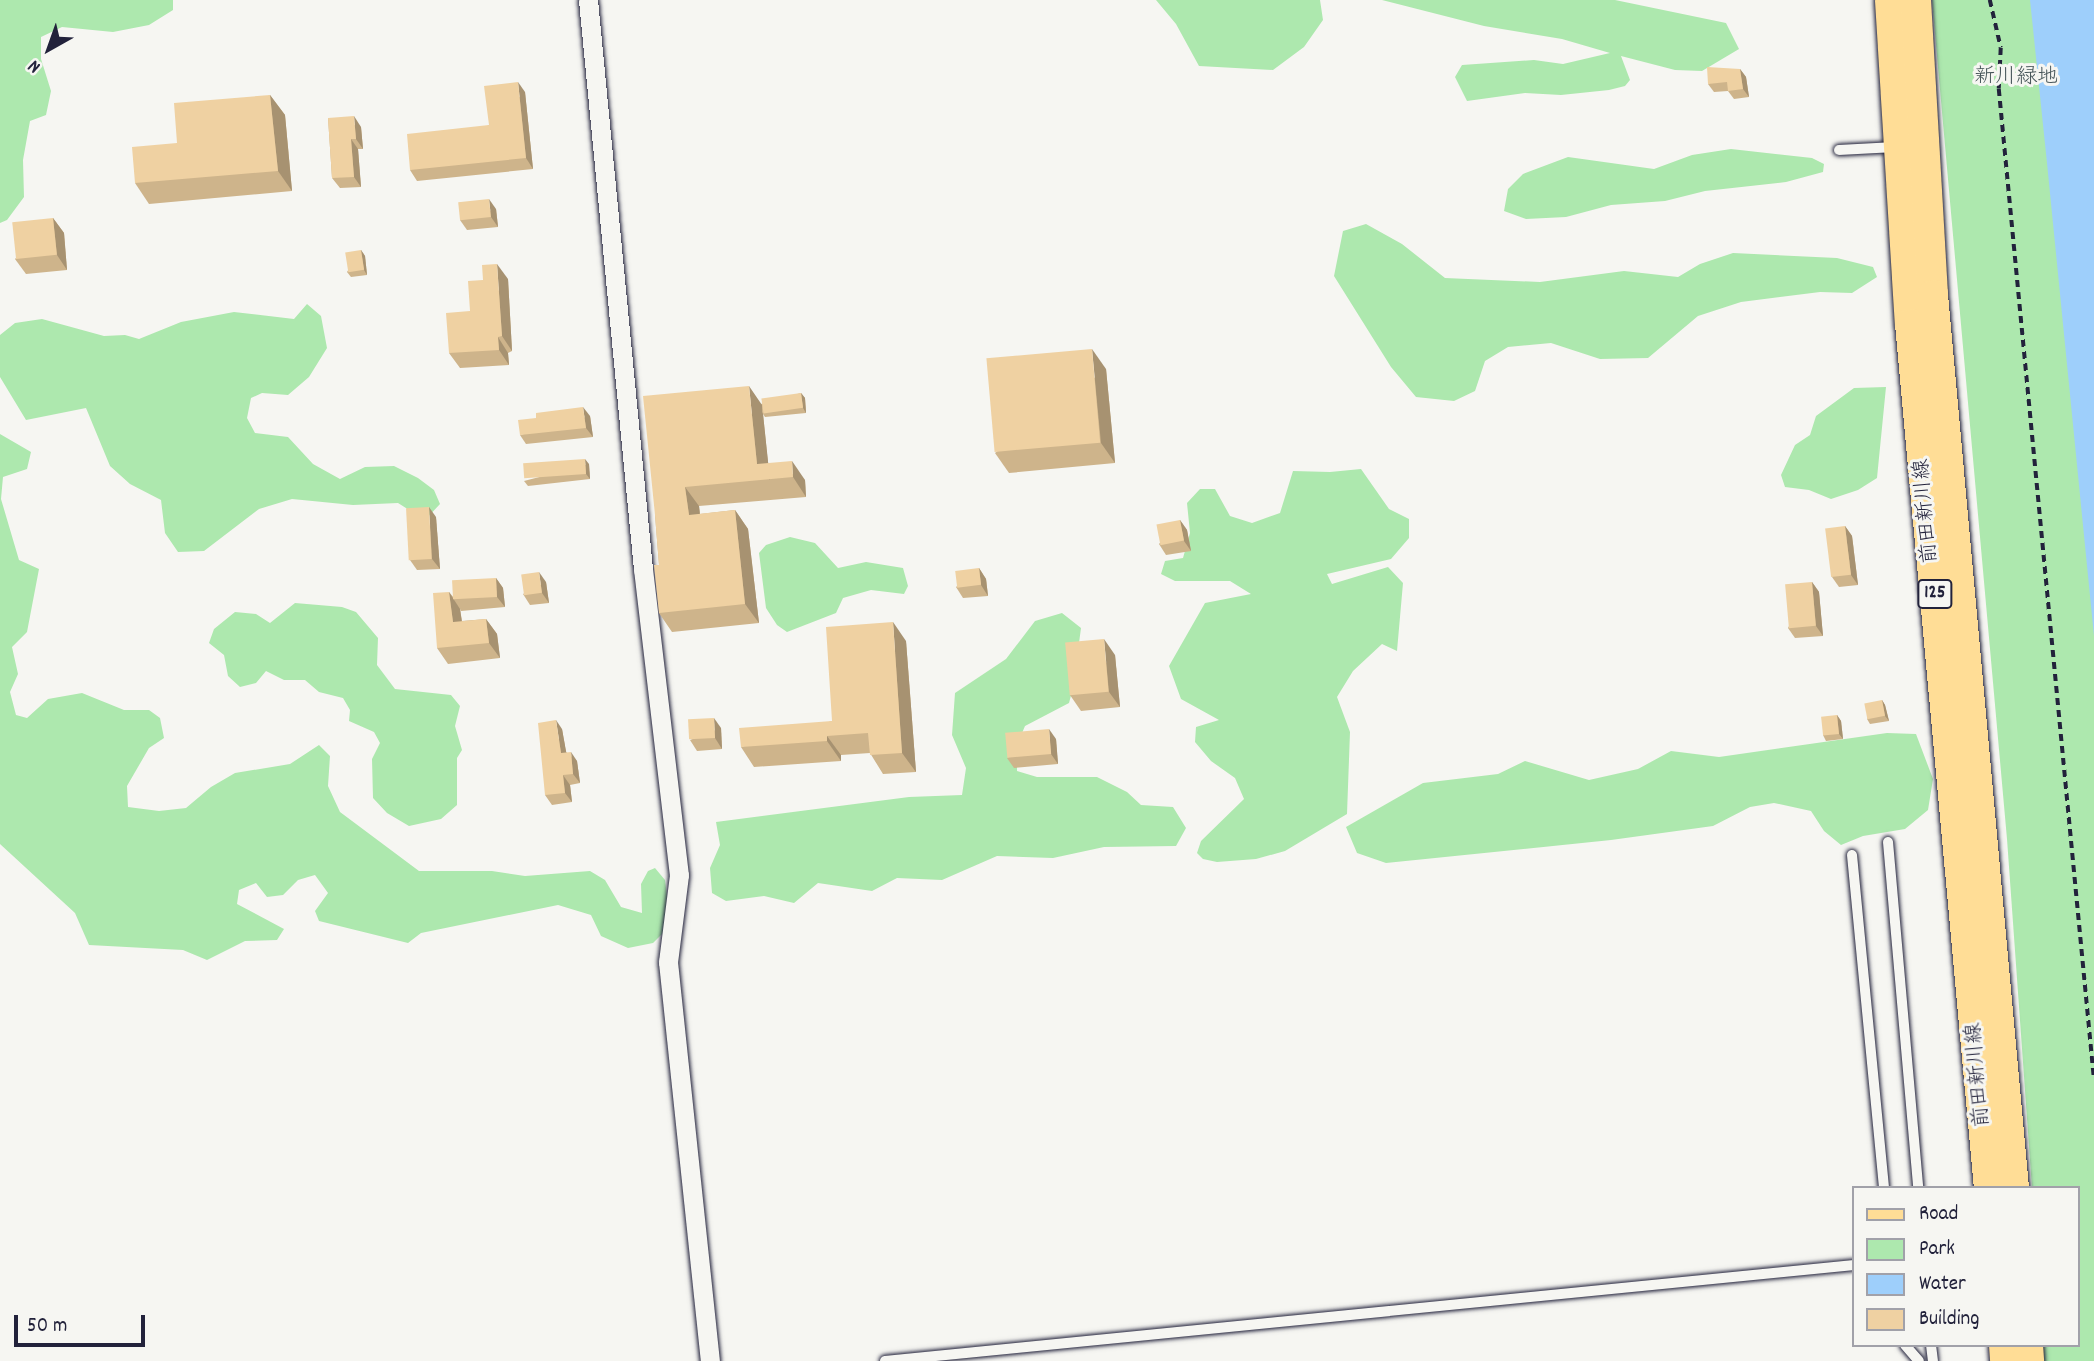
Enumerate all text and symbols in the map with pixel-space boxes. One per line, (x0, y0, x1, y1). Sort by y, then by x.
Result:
north arrow (14, 14, 84, 84)
text: N (23, 52, 47, 79)
park label: 新川緑地 (1974, 65, 2058, 91)
street label: 前田新川線 (1910, 458, 1944, 564)
road number: 125 (1916, 579, 1954, 610)
street label: 前田新川線 (1962, 1022, 1996, 1128)
legend (1853, 1186, 2080, 1347)
text: Road (1919, 1200, 1958, 1230)
text: Park (1919, 1235, 1955, 1265)
text: Water (1919, 1270, 1966, 1300)
scale bar (18, 1302, 149, 1346)
text: Building (1919, 1305, 1979, 1335)
text: 50 m (27, 1312, 67, 1342)

